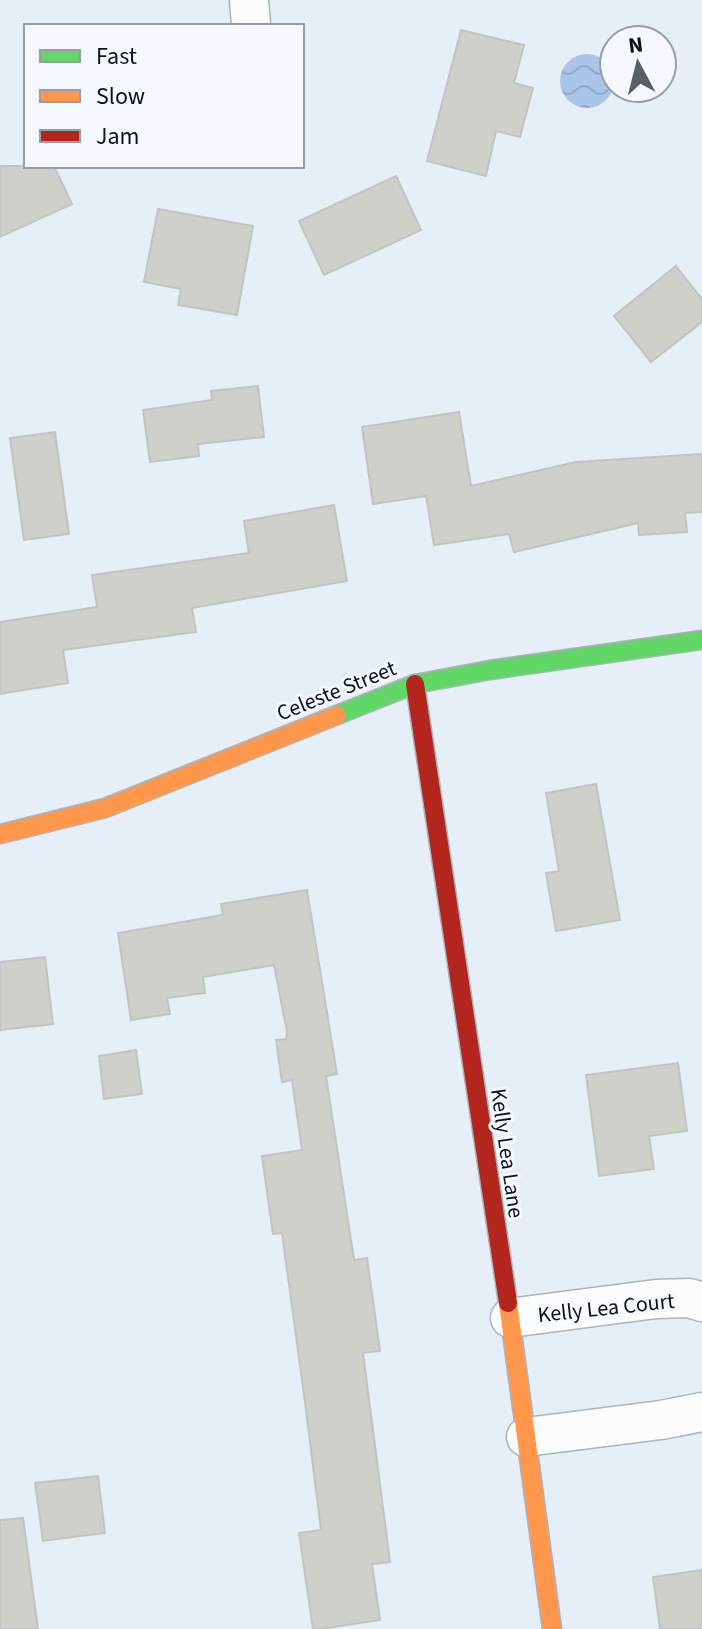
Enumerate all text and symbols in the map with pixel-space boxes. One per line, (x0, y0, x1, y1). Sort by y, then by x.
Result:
legend (24, 24, 304, 168)
north arrow (598, 24, 678, 104)
text: N (626, 28, 645, 62)
text: Fast (96, 39, 137, 74)
text: Slow (96, 79, 145, 114)
text: Jam (96, 119, 140, 154)
street label: Celeste Street (272, 652, 401, 729)
street label: Kelly Lea Lane (482, 1086, 532, 1220)
street label: Kelly Lea Court (536, 1285, 677, 1331)

